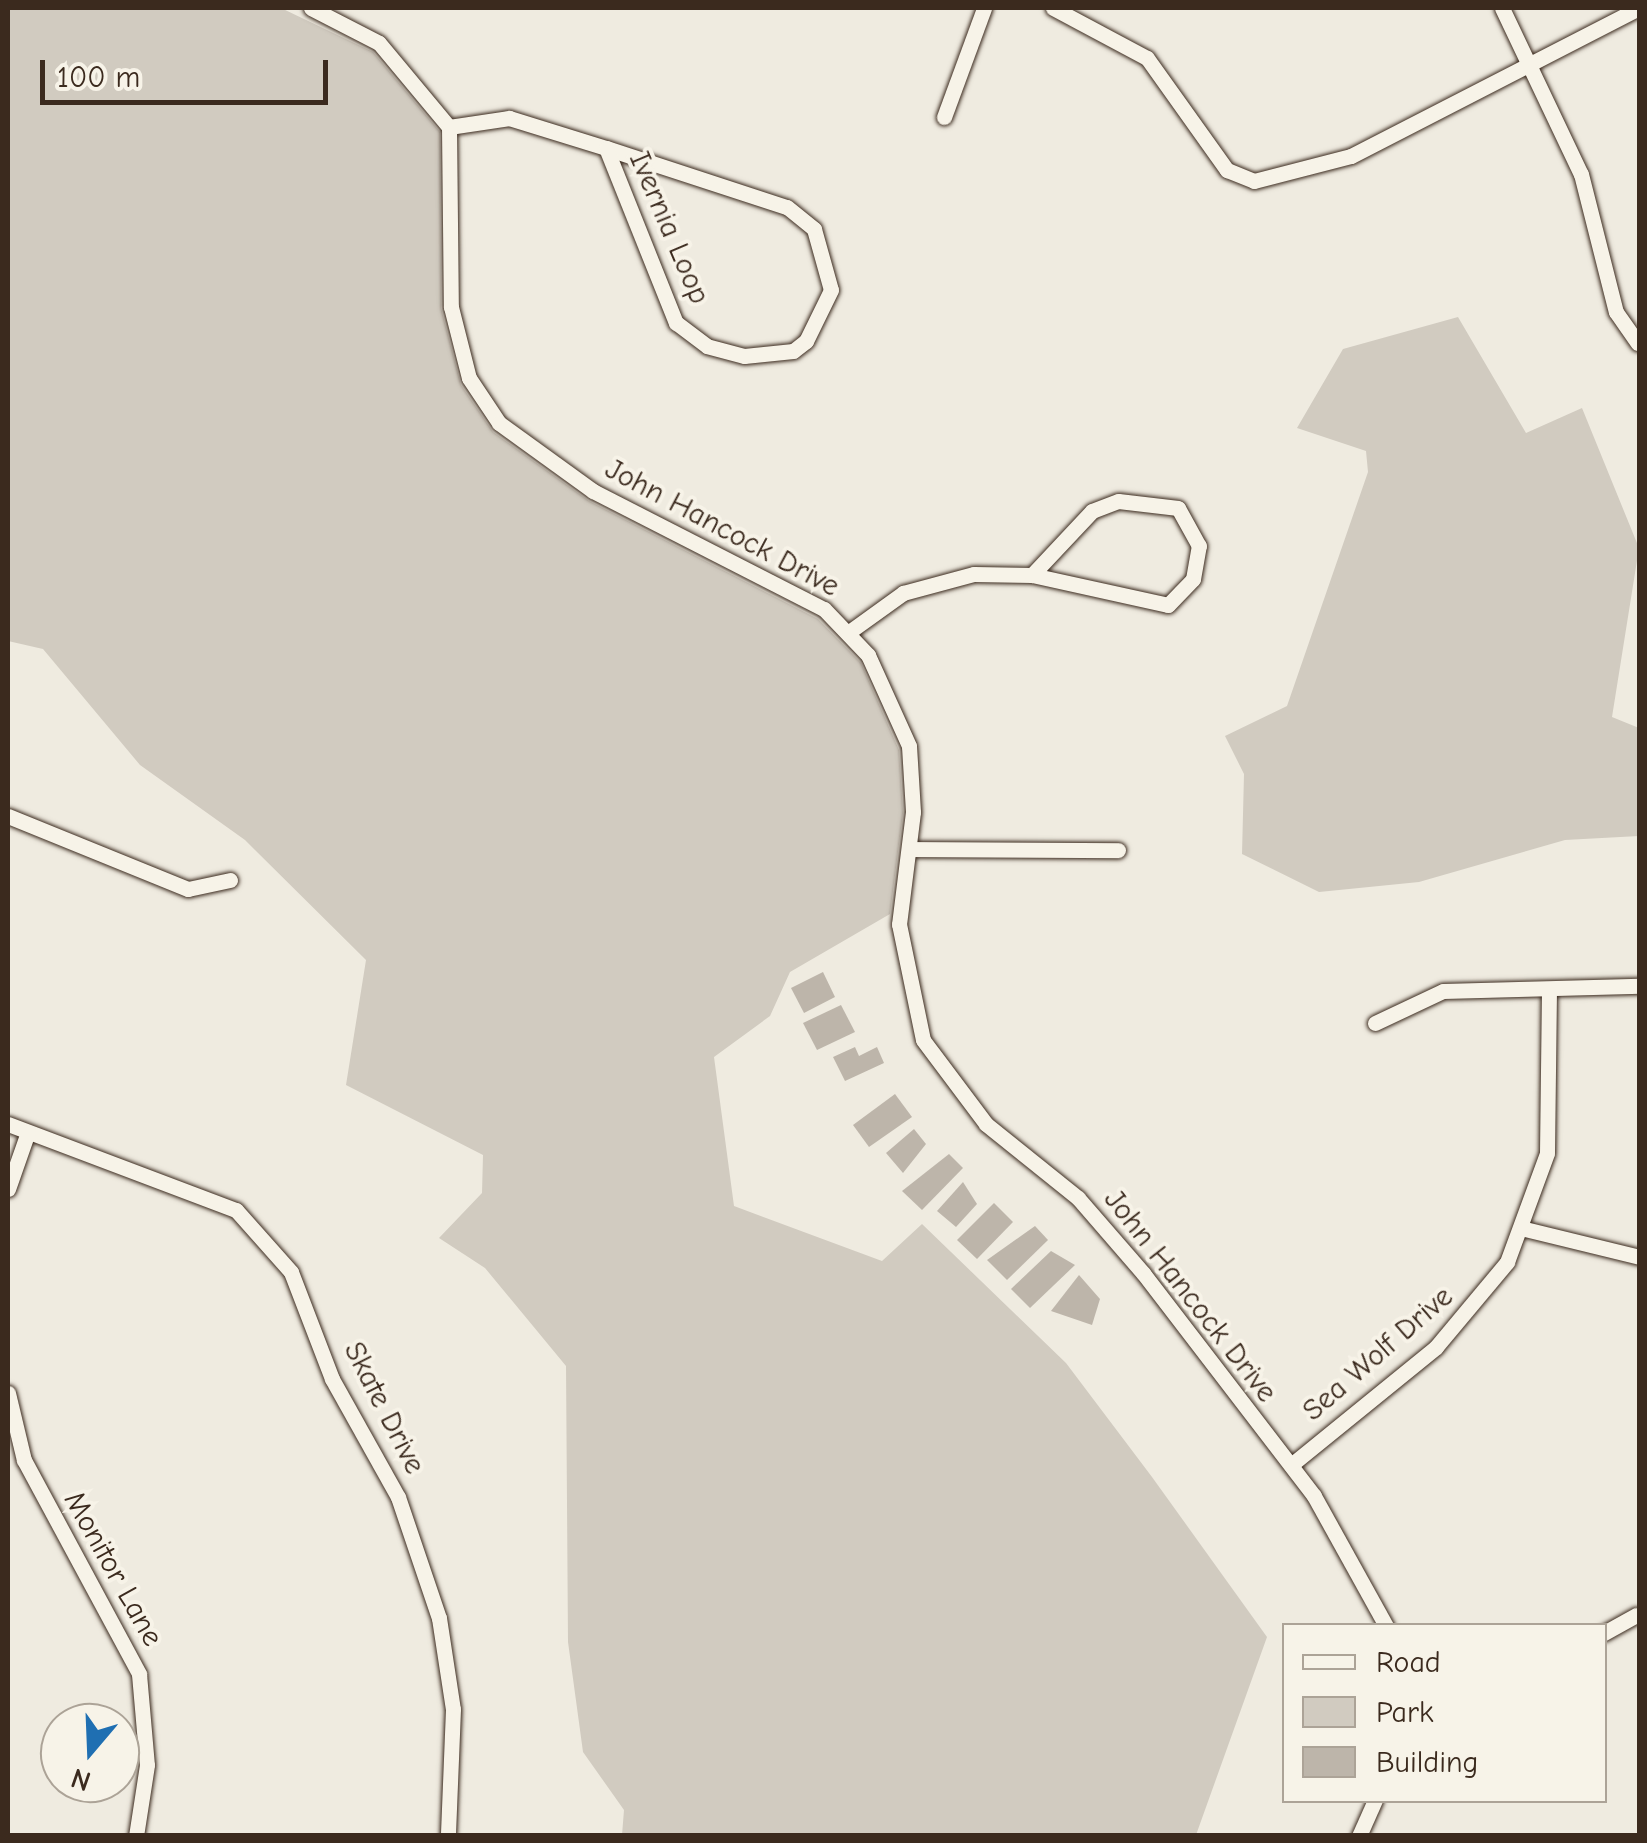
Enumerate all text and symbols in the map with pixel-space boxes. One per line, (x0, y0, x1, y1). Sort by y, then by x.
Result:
scale bar (45, 40, 332, 102)
text: 100 m (57, 60, 140, 95)
street label: Ivernia Loop (621, 147, 717, 309)
street label: John Hancock Drive (599, 451, 845, 605)
street label: John Hancock Drive (1096, 1183, 1284, 1409)
street label: Sea Wolf Drive (1296, 1279, 1460, 1429)
street label: Skate Drive (335, 1336, 433, 1480)
street label: Monitor Lane (56, 1485, 170, 1653)
legend (1282, 1623, 1607, 1803)
text: Road (1376, 1645, 1441, 1680)
text: Park (1376, 1695, 1433, 1730)
north arrow (40, 1703, 140, 1803)
text: Building (1376, 1745, 1479, 1780)
text: N (67, 1761, 95, 1798)

